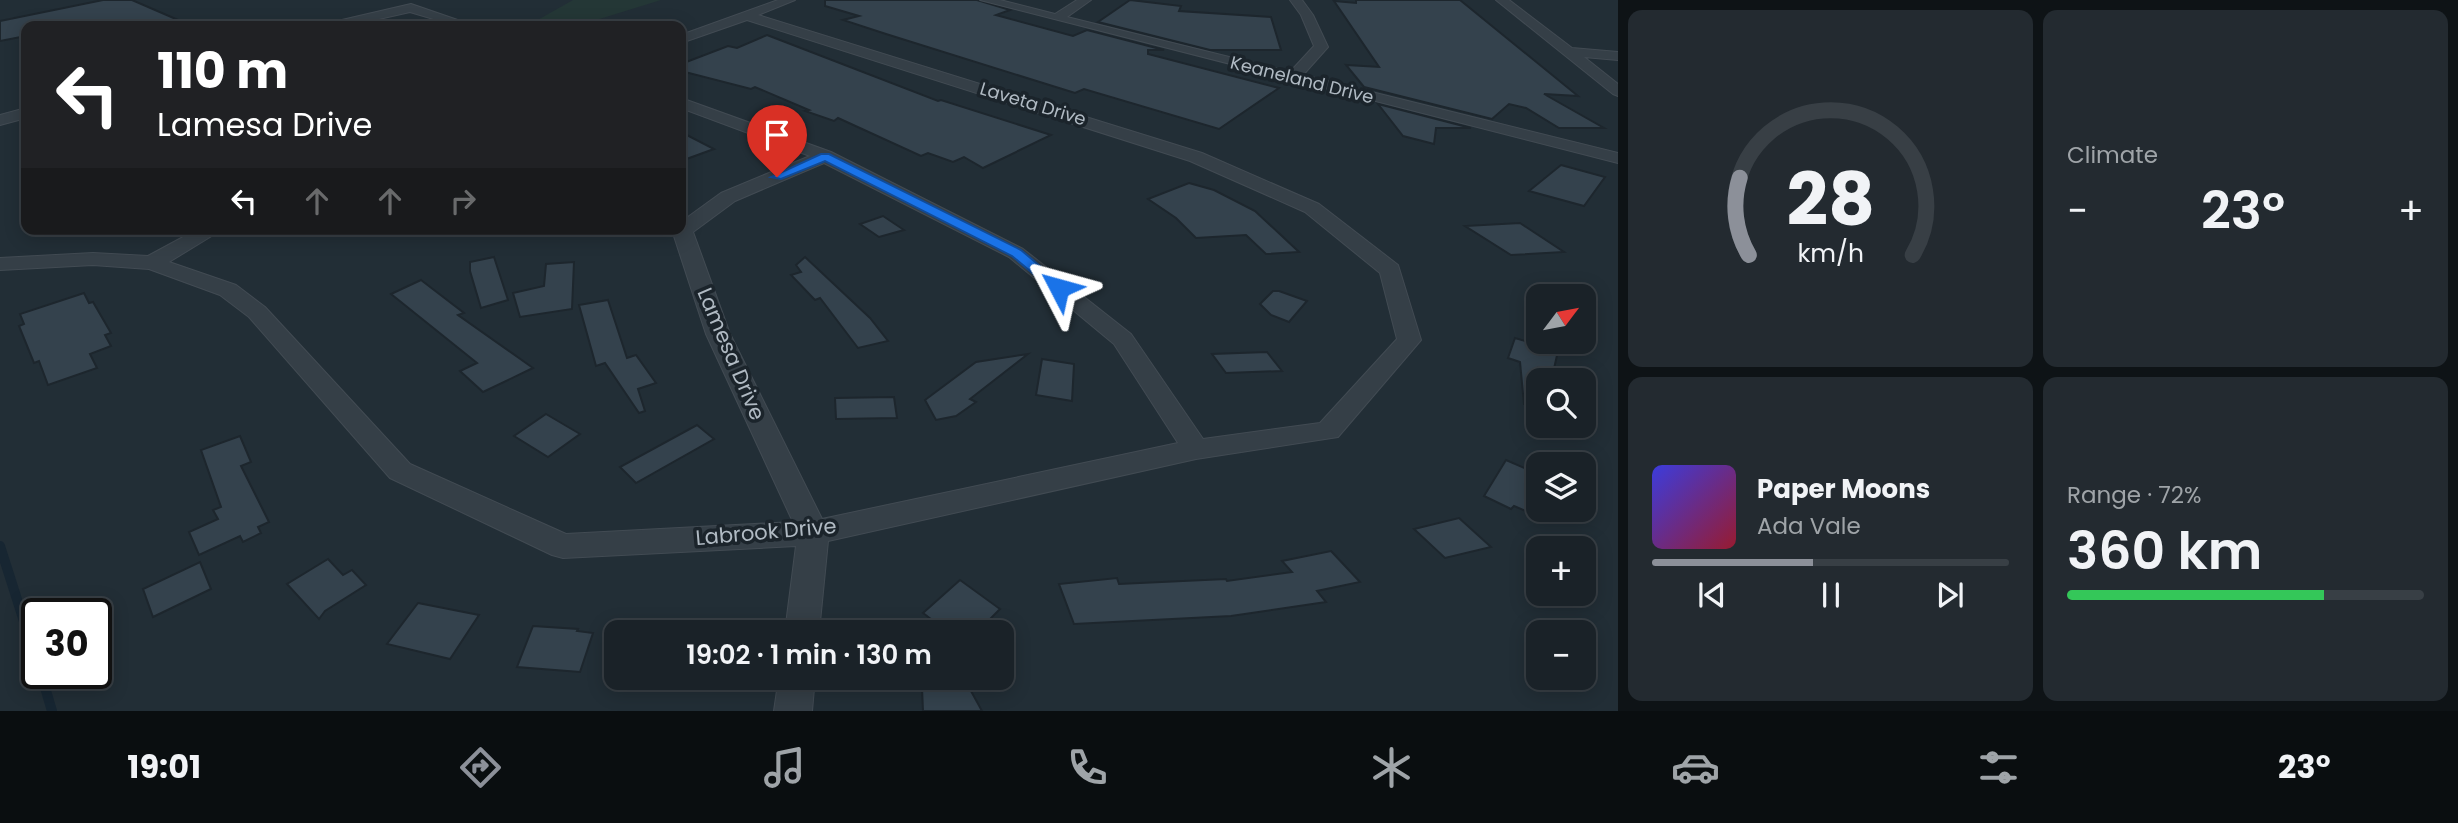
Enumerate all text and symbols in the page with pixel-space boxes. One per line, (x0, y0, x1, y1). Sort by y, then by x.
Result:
text: 110 m (157, 37, 288, 105)
icon: left (42, 49, 133, 140)
street label: Keaneland Drive (1228, 50, 1376, 109)
street label: Laveta Drive (977, 76, 1089, 132)
text: Lamesa Drive (157, 102, 372, 147)
pin (747, 105, 807, 177)
icon: arrive (758, 116, 796, 154)
text: Climate (2067, 139, 2158, 171)
text: 28 (1786, 149, 1875, 250)
text: 23° (2201, 174, 2285, 247)
icon: left (225, 182, 263, 220)
icon: ahead (298, 182, 336, 220)
icon: ahead (371, 182, 409, 220)
icon: right (444, 182, 482, 220)
text: − (2067, 184, 2088, 237)
text: + (2398, 184, 2424, 237)
text: km/h (1797, 235, 1864, 270)
position arrow (1022, 251, 1096, 325)
street label: Lamesa Drive (690, 283, 772, 425)
north arrow (1526, 284, 1596, 354)
map controls (1526, 284, 1596, 690)
button: search (1526, 368, 1596, 438)
button: layers (1526, 452, 1596, 522)
text: Paper Moons (1757, 471, 1930, 507)
text: Range · 72% (2067, 479, 2201, 511)
text: Ada Vale (1757, 510, 1861, 542)
street label: Labrook Drive (694, 511, 838, 552)
text: 360 km (2067, 514, 2262, 587)
button: + (1526, 536, 1596, 606)
icon: previous (1693, 576, 1731, 614)
icon: pause (1812, 576, 1850, 614)
icon: next (1931, 576, 1969, 614)
speed limit sign: 30 (21, 598, 112, 689)
button: − (1526, 620, 1596, 690)
text: 19:02 · 1 min · 130 m (686, 637, 932, 673)
icon: directions (456, 743, 505, 792)
icon: music (760, 743, 809, 792)
icon: phone (1063, 743, 1112, 792)
icon: climate (1367, 743, 1416, 792)
icon: car (1671, 743, 1720, 792)
icon: filters (1974, 743, 2023, 792)
text: 19:01 (127, 744, 201, 789)
text: 23° (2278, 744, 2331, 789)

